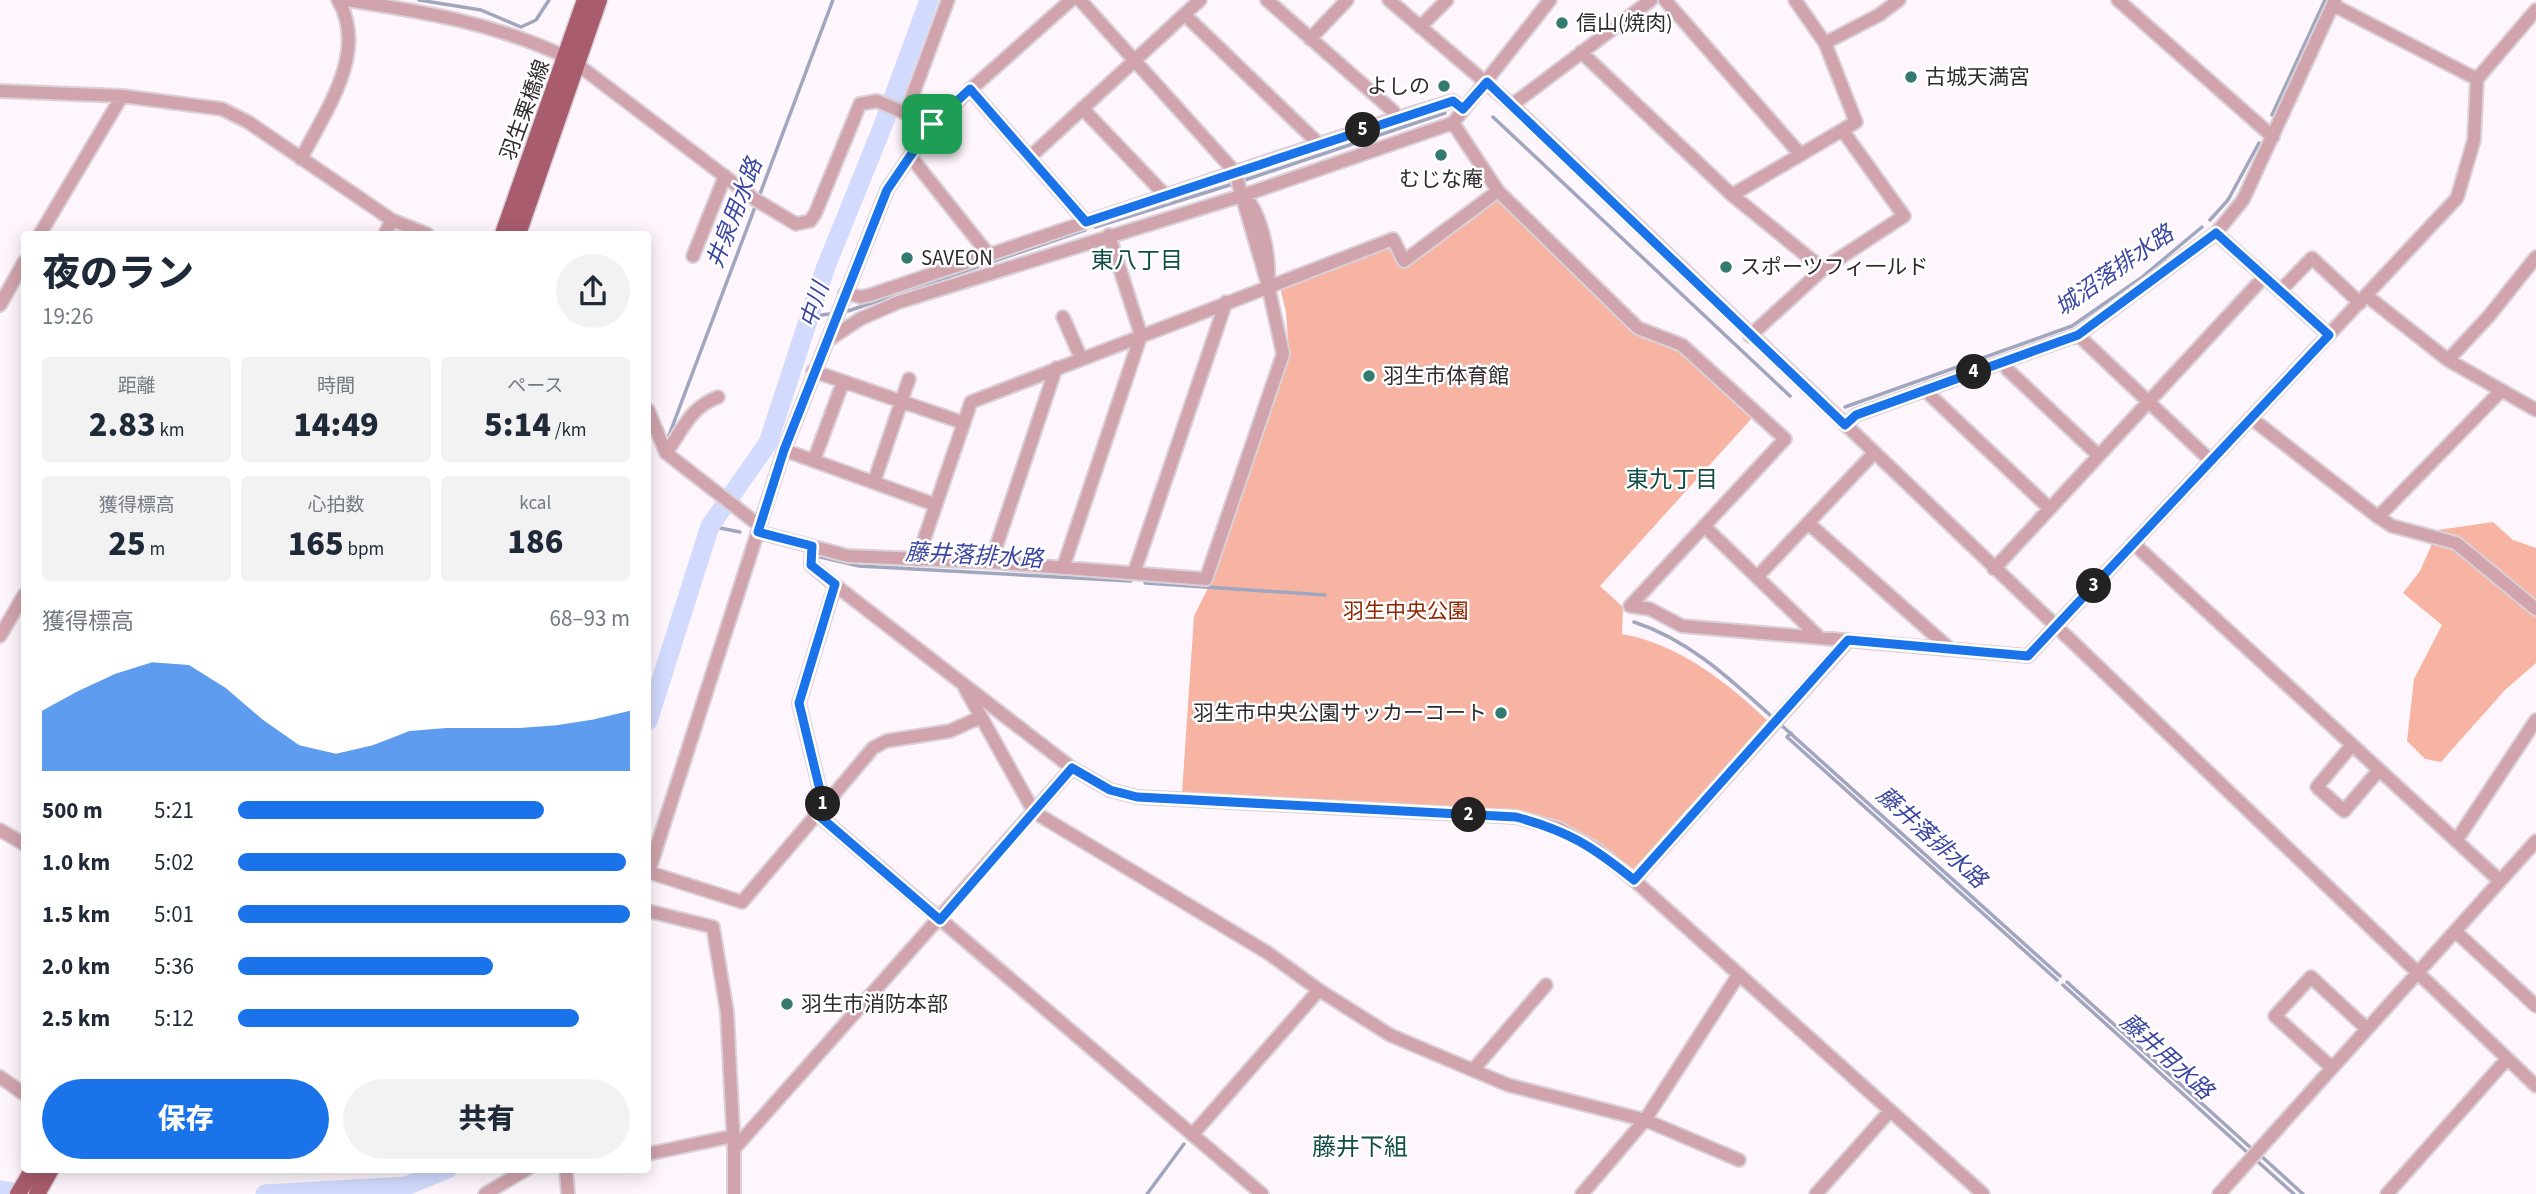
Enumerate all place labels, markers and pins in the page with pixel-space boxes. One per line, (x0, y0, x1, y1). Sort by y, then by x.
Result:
place label: 信山(焼肉) (1576, 8, 1673, 38)
marker: 信山(焼肉) (1554, 15, 1570, 31)
place label: 古城天満宮 (1925, 62, 2030, 92)
marker: 古城天満宮 (1903, 69, 1919, 85)
place label: よしの (1367, 71, 1430, 101)
marker: よしの (1436, 78, 1452, 94)
pin (902, 94, 962, 154)
pin: 5 (1346, 113, 1380, 148)
marker: むじな庵 (1433, 147, 1449, 163)
place label: むじな庵 (1399, 164, 1483, 194)
place label: SAVEON (921, 243, 993, 273)
marker: SAVEON (899, 250, 915, 266)
place label: スポーツフィ一ルド (1740, 252, 1928, 282)
marker: スポーツフィ一ルド (1718, 259, 1734, 275)
pin: 4 (1956, 354, 1992, 390)
place label: 羽生市体育館 (1383, 361, 1509, 391)
marker: 羽生市体育館 (1361, 368, 1377, 384)
pin: 3 (2076, 568, 2112, 604)
place label: 羽生市中央公園サッカーコート (1193, 698, 1487, 728)
marker: 羽生市中央公園サッカーコート (1493, 705, 1509, 721)
pin: 1 (806, 786, 840, 822)
pin: 2 (1452, 798, 1486, 832)
place label: 羽生市消防本部 (801, 989, 948, 1019)
marker: 羽生市消防本部 (779, 996, 795, 1012)

